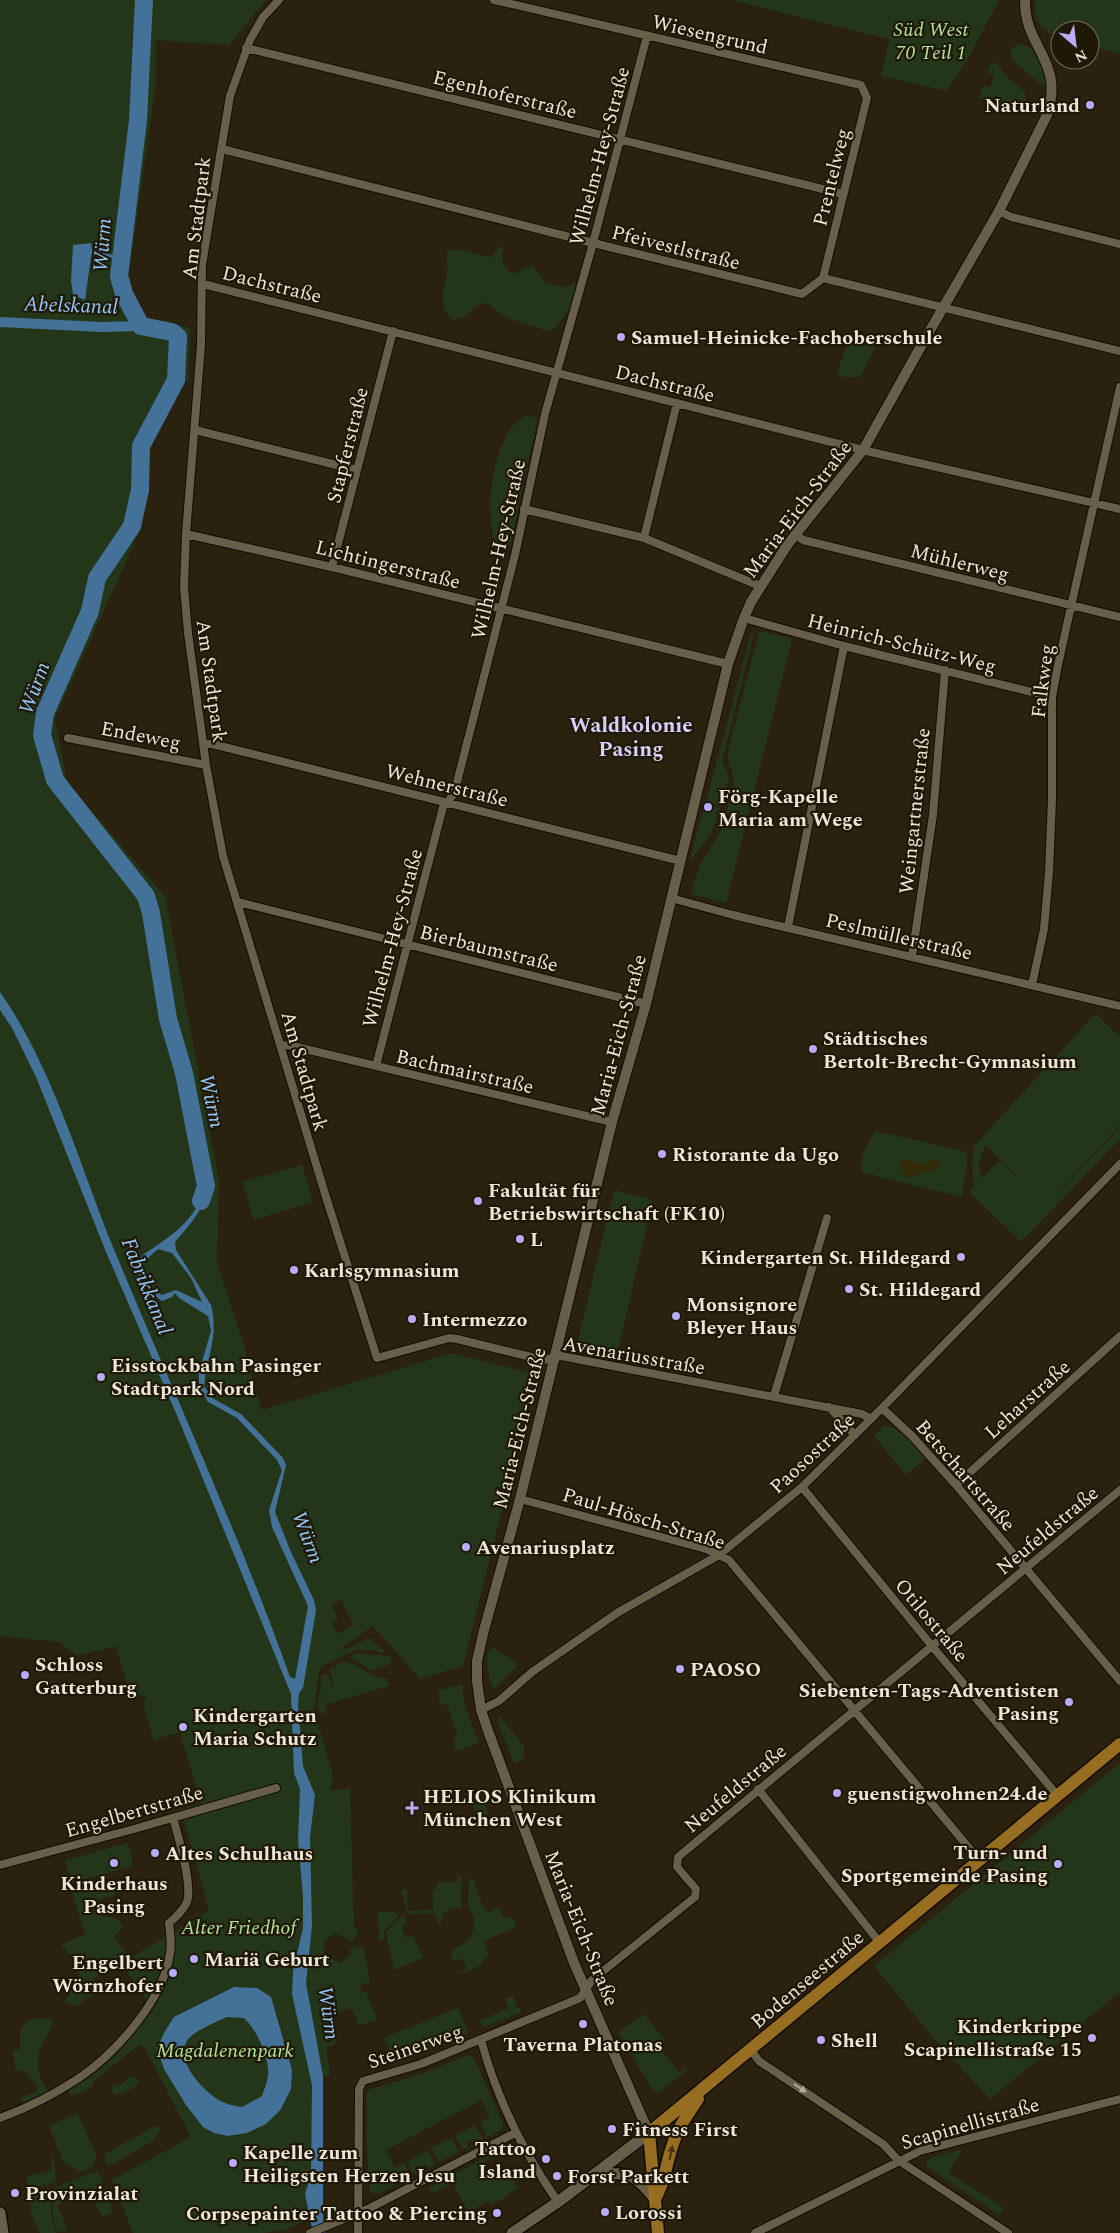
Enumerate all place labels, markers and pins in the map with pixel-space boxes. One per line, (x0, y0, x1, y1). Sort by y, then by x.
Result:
place label: Naturland (985, 91, 1080, 121)
marker: Naturland (1084, 99, 1096, 111)
place label: Samuel-Heinicke-Fachoberschule (631, 323, 943, 353)
marker: Samuel-Heinicke-Fachoberschule (615, 331, 627, 343)
place label: Förg-Kapelle Maria am Wege (718, 782, 863, 835)
marker: Förg-Kapelle Maria am Wege (702, 801, 714, 813)
place label: Städtisches Bertolt-Brecht-Gymnasium (823, 1024, 1077, 1077)
marker: Städtisches Bertolt-Brecht-Gymnasium (807, 1043, 819, 1055)
place label: Ristorante da Ugo (672, 1140, 839, 1170)
marker: Ristorante da Ugo (656, 1148, 668, 1160)
place label: Fakultät für Betriebswirtschaft (FK10) (488, 1176, 725, 1229)
marker: Fakultät für Betriebswirtschaft (FK10) (472, 1195, 484, 1207)
place label: L (530, 1225, 543, 1255)
marker: L (514, 1233, 526, 1245)
place label: Kindergarten St. Hildegard (700, 1243, 951, 1273)
marker: Kindergarten St. Hildegard (955, 1251, 967, 1263)
place label: Karlsgymnasium (304, 1256, 460, 1286)
marker: Karlsgymnasium (288, 1264, 300, 1276)
place label: St. Hildegard (859, 1275, 981, 1305)
marker: St. Hildegard (843, 1283, 855, 1295)
place label: Monsignore Bleyer Haus (686, 1290, 797, 1343)
place label: Intermezzo (422, 1305, 528, 1335)
marker: Monsignore Bleyer Haus (670, 1310, 682, 1322)
marker: Intermezzo (406, 1313, 418, 1325)
place label: Eisstockbahn Pasinger Stadtpark Nord (111, 1351, 321, 1404)
marker: Eisstockbahn Pasinger Stadtpark Nord (95, 1371, 107, 1383)
place label: Avenariusplatz (476, 1533, 615, 1563)
marker: Avenariusplatz (460, 1541, 472, 1553)
place label: Schloss Gatterburg (35, 1650, 137, 1703)
place label: PAOSO (690, 1655, 761, 1685)
marker: PAOSO (674, 1663, 686, 1675)
marker: Schloss Gatterburg (19, 1669, 31, 1681)
place label: Siebenten-Tags-Adventisten Pasing (799, 1676, 1059, 1729)
marker: Siebenten-Tags-Adventisten Pasing (1063, 1696, 1075, 1708)
place label: Kindergarten Maria Schutz (193, 1701, 317, 1754)
marker: Kindergarten Maria Schutz (177, 1721, 189, 1733)
place label: guenstigwohnen24.de (847, 1779, 1048, 1809)
place label: HELIOS Klinikum München West (423, 1782, 596, 1835)
marker: guenstigwohnen24.de (831, 1787, 843, 1799)
marker: HELIOS Klinikum München West (405, 1801, 419, 1815)
place label: Turn- und Sportgemeinde Pasing (841, 1838, 1048, 1891)
place label: Altes Schulhaus (165, 1839, 313, 1869)
marker: Altes Schulhaus (149, 1847, 161, 1859)
marker: Kinderhaus Pasing (108, 1857, 120, 1869)
marker: Turn- und Sportgemeinde Pasing (1052, 1858, 1064, 1870)
place label: Kinderhaus Pasing (60, 1869, 168, 1922)
place label: Mariä Geburt (204, 1945, 330, 1975)
place label: Engelbert Wörnzhofer (52, 1948, 163, 2001)
marker: Mariä Geburt (188, 1953, 200, 1965)
marker: Engelbert Wörnzhofer (167, 1967, 179, 1979)
place label: Kinderkrippe Scapinellistraße 15 (904, 2012, 1082, 2065)
marker: Taverna Platonas (577, 2018, 589, 2030)
place label: Shell (831, 2026, 878, 2056)
place label: Taverna Platonas (503, 2030, 663, 2060)
marker: Kinderkrippe Scapinellistraße 15 (1086, 2032, 1098, 2044)
marker: Shell (815, 2034, 827, 2046)
place label: Fitness First (622, 2115, 738, 2145)
marker: Fitness First (606, 2123, 618, 2135)
place label: Tattoo Island (475, 2134, 536, 2187)
place label: Kapelle zum Heiligsten Herzen Jesu (243, 2138, 455, 2191)
marker: Tattoo Island (540, 2153, 552, 2165)
marker: Kapelle zum Heiligsten Herzen Jesu (227, 2157, 239, 2169)
place label: Forst Parkett (567, 2162, 690, 2192)
marker: Forst Parkett (551, 2170, 563, 2182)
place label: Provinzialat (25, 2179, 138, 2209)
marker: Provinzialat (9, 2187, 21, 2199)
place label: Lorossi (615, 2198, 682, 2228)
place label: Corpsepainter Tattoo & Piercing (186, 2199, 487, 2229)
marker: Lorossi (599, 2206, 611, 2218)
marker: Corpsepainter Tattoo & Piercing (491, 2207, 503, 2219)

